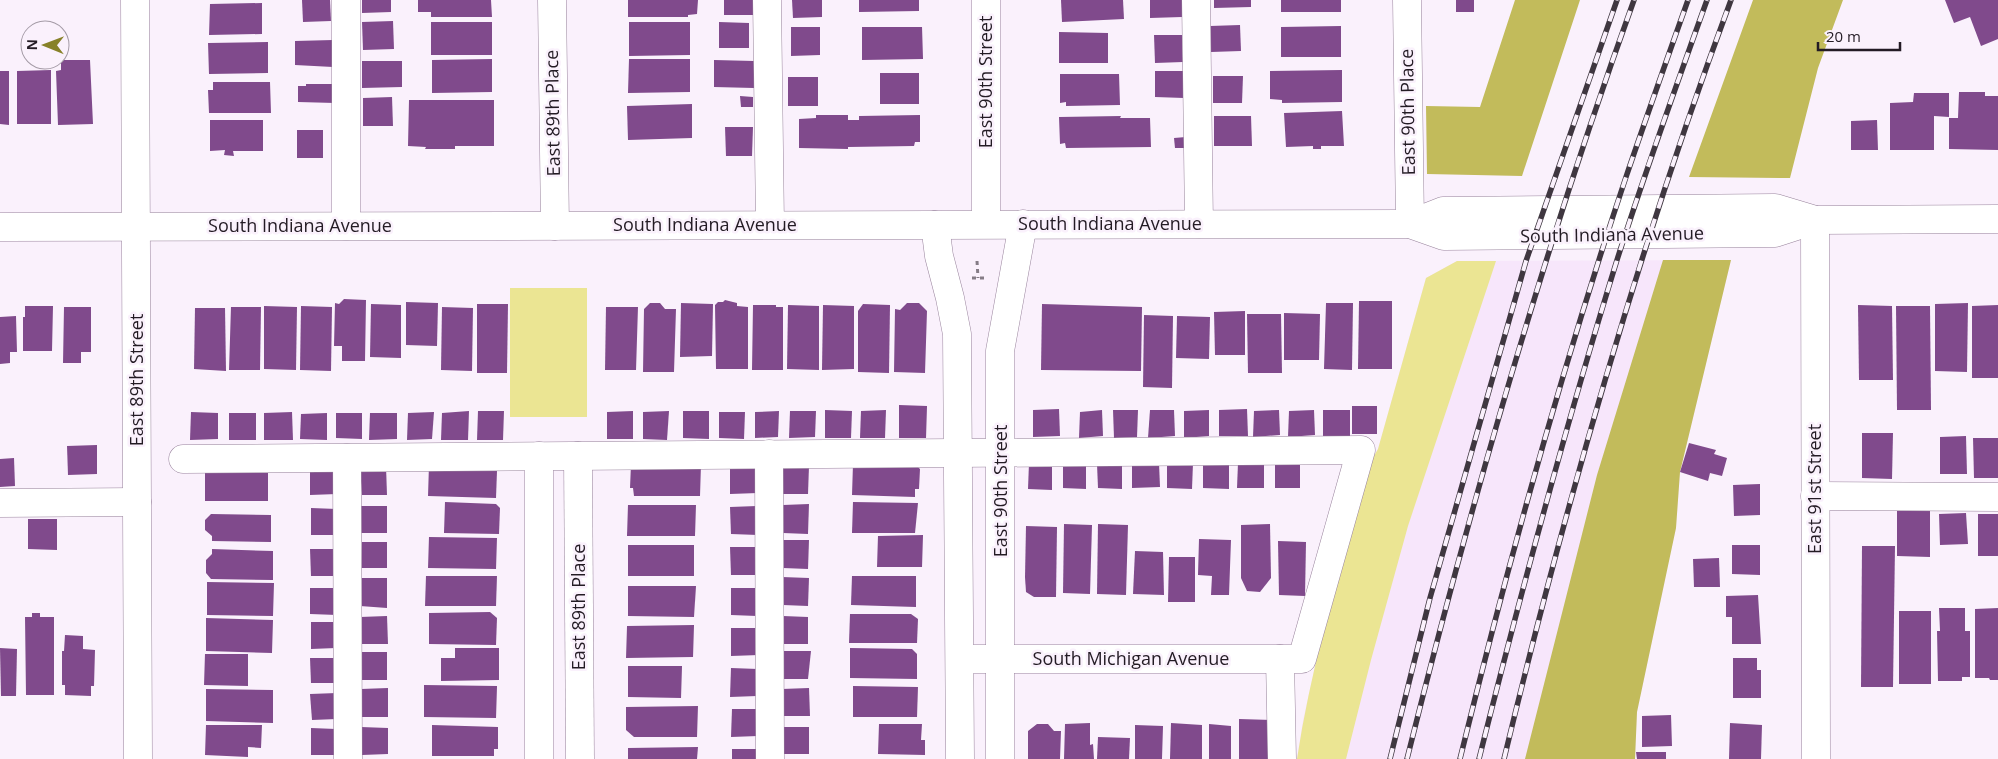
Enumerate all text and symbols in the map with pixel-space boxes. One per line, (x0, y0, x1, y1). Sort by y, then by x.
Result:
street label: East 90th Street (973, 16, 997, 148)
north arrow (20, 20, 70, 70)
scale bar (1818, 20, 1900, 52)
text: 20 m (1826, 26, 1861, 46)
text: N (22, 39, 41, 51)
street label: East 90th Place (1394, 49, 1420, 175)
street label: East 89th Place (539, 50, 565, 176)
street label: South Indiana Avenue (1018, 211, 1202, 235)
street label: South Indiana Avenue (613, 212, 797, 236)
street label: South Indiana Avenue (208, 213, 392, 237)
street label: South Indiana Avenue (1520, 220, 1704, 248)
street label: East 89th Street (124, 314, 148, 446)
street label: East 91st Street (1802, 424, 1826, 554)
street label: East 90th Street (988, 425, 1012, 557)
street label: East 89th Place (566, 544, 590, 670)
street label: South Michigan Avenue (1033, 646, 1229, 670)

